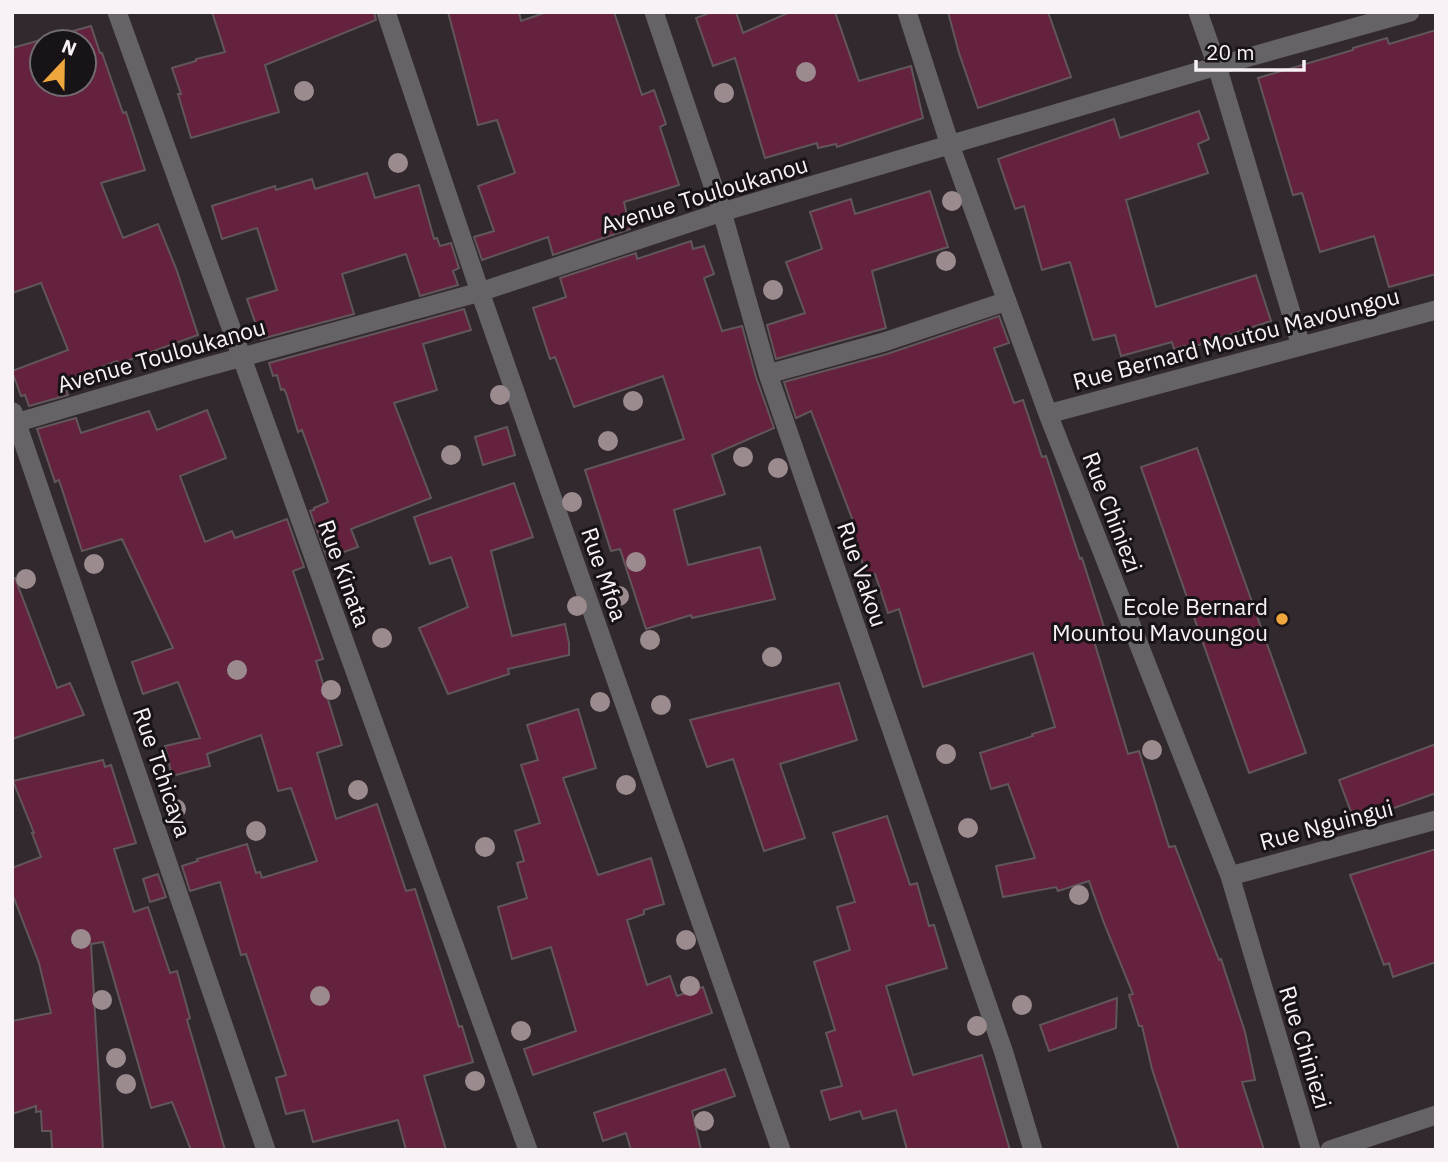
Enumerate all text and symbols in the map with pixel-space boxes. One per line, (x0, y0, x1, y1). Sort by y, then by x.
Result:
north arrow (28, 28, 98, 98)
scale bar (1196, 28, 1304, 72)
text: N (58, 34, 80, 61)
text: 20 m (1206, 38, 1255, 66)
street label: Avenue Touloukanou (597, 148, 811, 240)
street label: Rue Bernard Moutou Mavoungou (1069, 280, 1403, 396)
street label: Avenue Touloukanou (53, 311, 269, 399)
street label: Rue Chiniezi (1076, 447, 1150, 577)
street label: Rue Kinata (312, 515, 378, 631)
street label: Rue Vakou (831, 518, 895, 630)
street label: Rue Mfoa (575, 523, 635, 625)
place label: Ecole Bernard Mountou Mavoungou (1052, 591, 1268, 647)
marker: Ecole Bernard Mountou Mavoungou (1274, 611, 1290, 627)
street label: Rue Tchicaya (127, 703, 199, 841)
street label: Rue Nguingui (1256, 792, 1396, 856)
street label: Rue Chiniezi (1273, 982, 1339, 1112)

